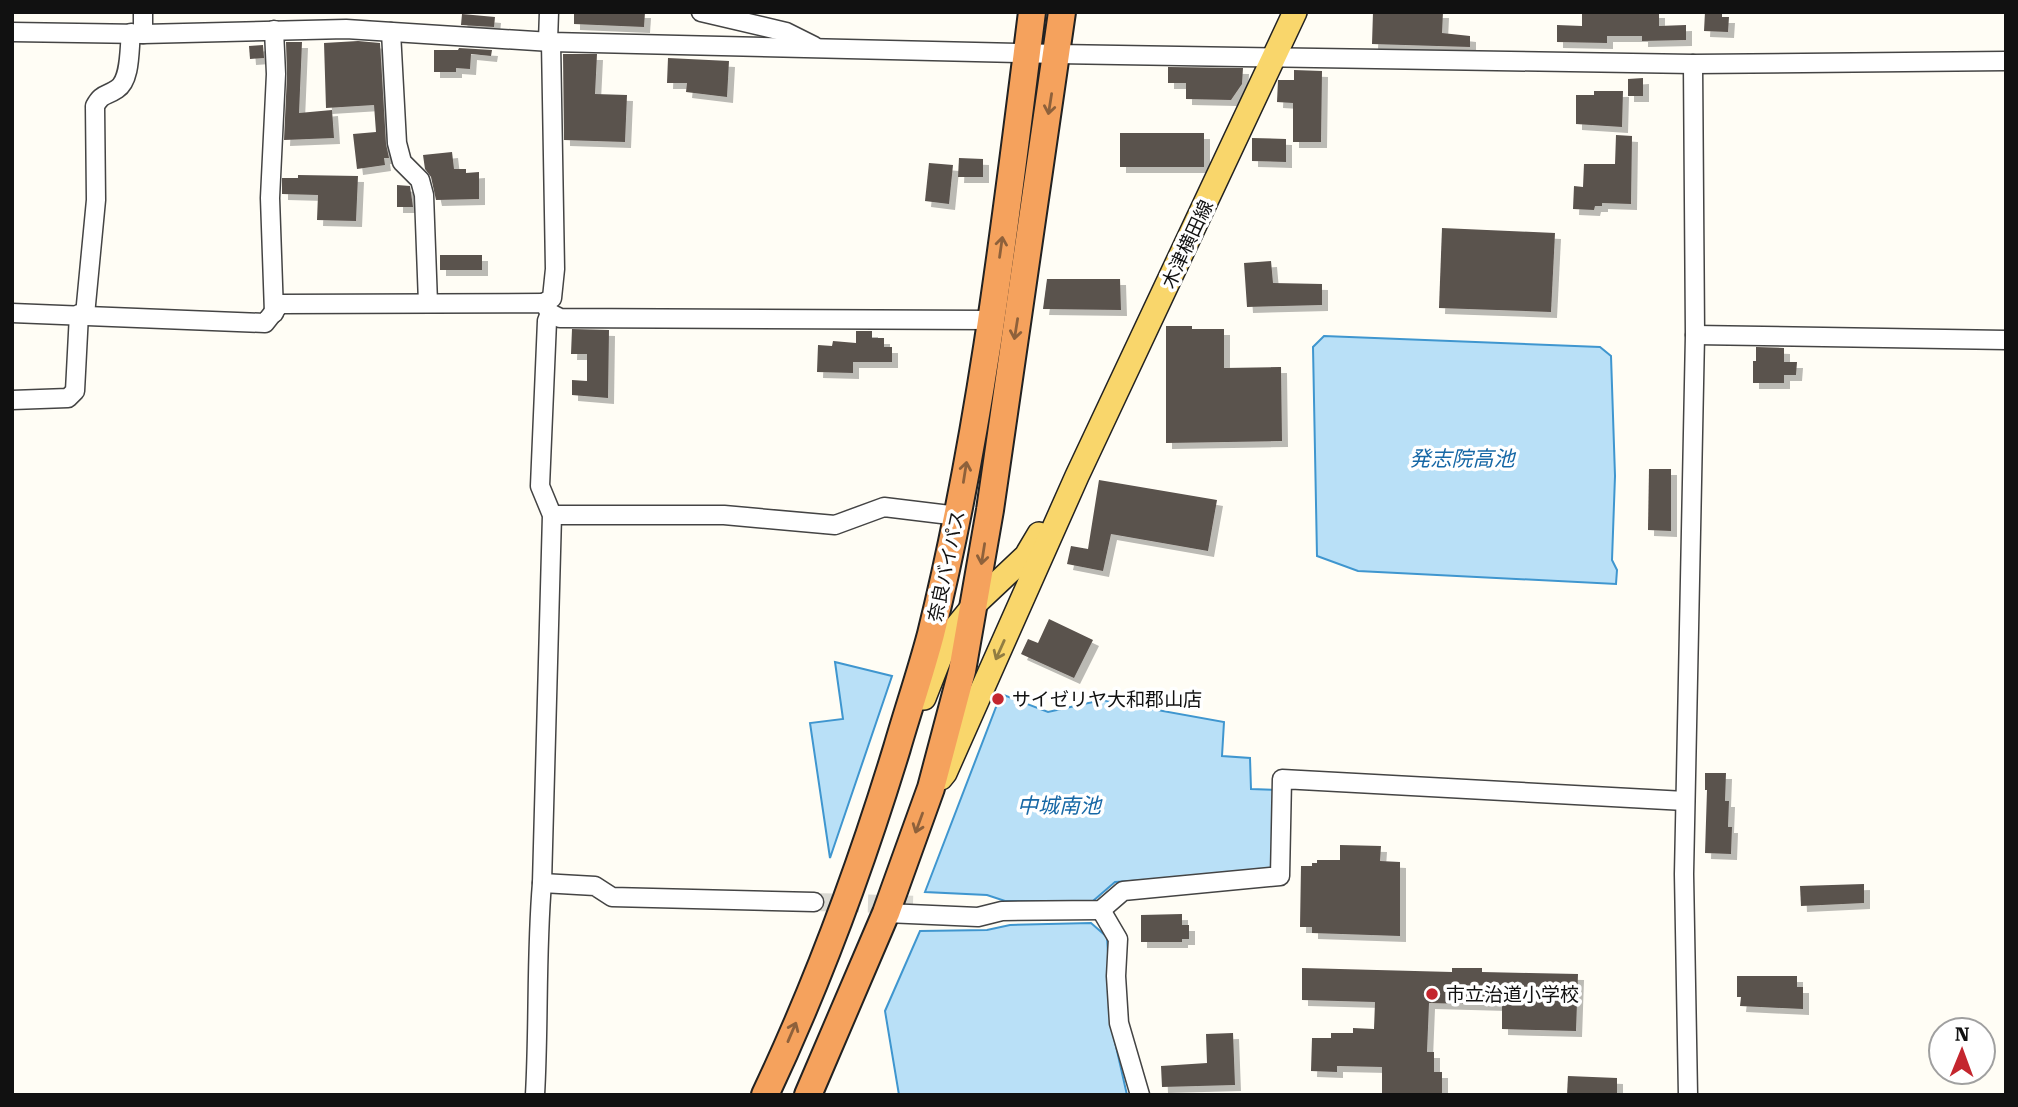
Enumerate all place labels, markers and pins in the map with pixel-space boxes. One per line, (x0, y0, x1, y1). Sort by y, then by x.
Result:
place label: サイゼリヤ大和郡山店 (1012, 688, 1202, 711)
marker: サイゼリヤ大和郡山店 (990, 691, 1006, 707)
place label: 市立治道小学校 (1446, 983, 1579, 1006)
marker: 市立治道小学校 (1424, 986, 1440, 1002)

